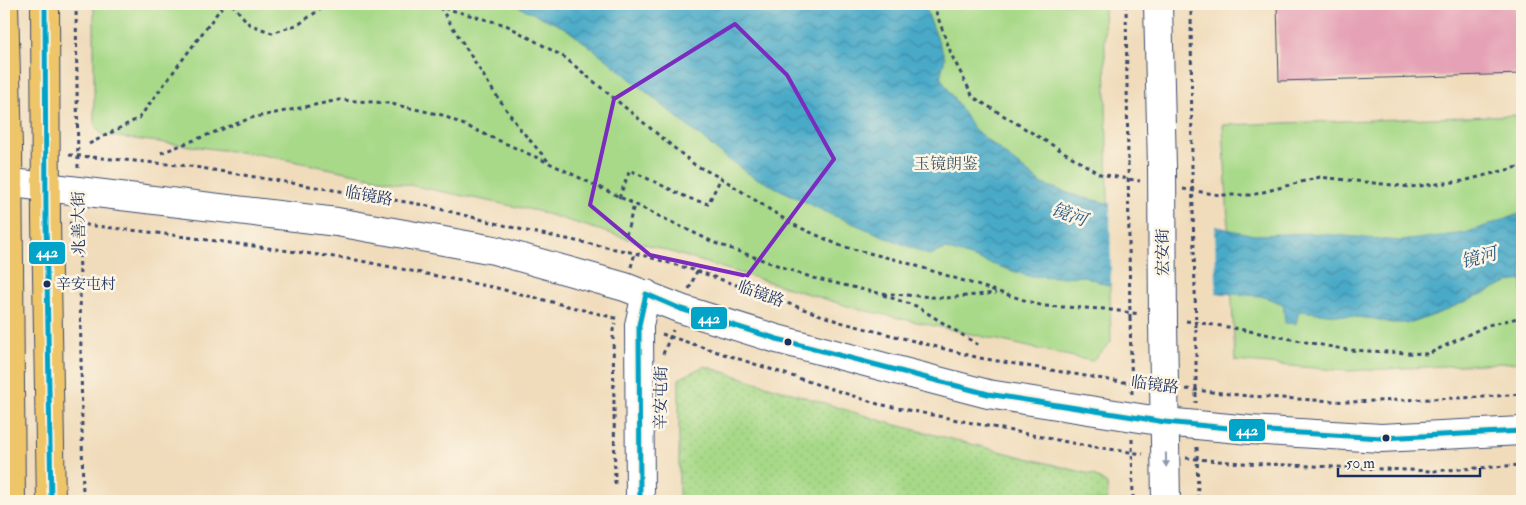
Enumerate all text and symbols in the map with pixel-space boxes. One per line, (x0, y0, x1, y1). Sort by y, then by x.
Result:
park label: 玉镜朗鉴 (914, 154, 978, 174)
street label: 临镜路 (344, 182, 394, 210)
street label: 兆善大街 (68, 191, 90, 255)
water label: 镜河 (1048, 198, 1093, 233)
street label: 宏安街 (1153, 228, 1173, 276)
line badge: 442 (28, 241, 66, 265)
water label: 镜河 (1459, 241, 1502, 274)
text: 442 (35, 244, 58, 261)
place label: 辛安屯村 (56, 275, 116, 294)
street label: 临镜路 (735, 276, 787, 312)
marker: 辛安屯村 (42, 279, 52, 289)
line badge: 442 (690, 306, 728, 330)
text: 442 (697, 310, 720, 327)
unlabelled marker (783, 337, 793, 347)
street label: 辛安屯街 (650, 366, 672, 430)
street label: 临镜路 (1130, 372, 1180, 398)
line badge: 442 (1228, 418, 1266, 442)
text: 442 (1235, 422, 1258, 439)
unlabelled marker (1381, 433, 1391, 443)
scale bar (1338, 445, 1481, 477)
one-way arrow (1162, 452, 1170, 468)
text: 50 m (1346, 454, 1375, 473)

